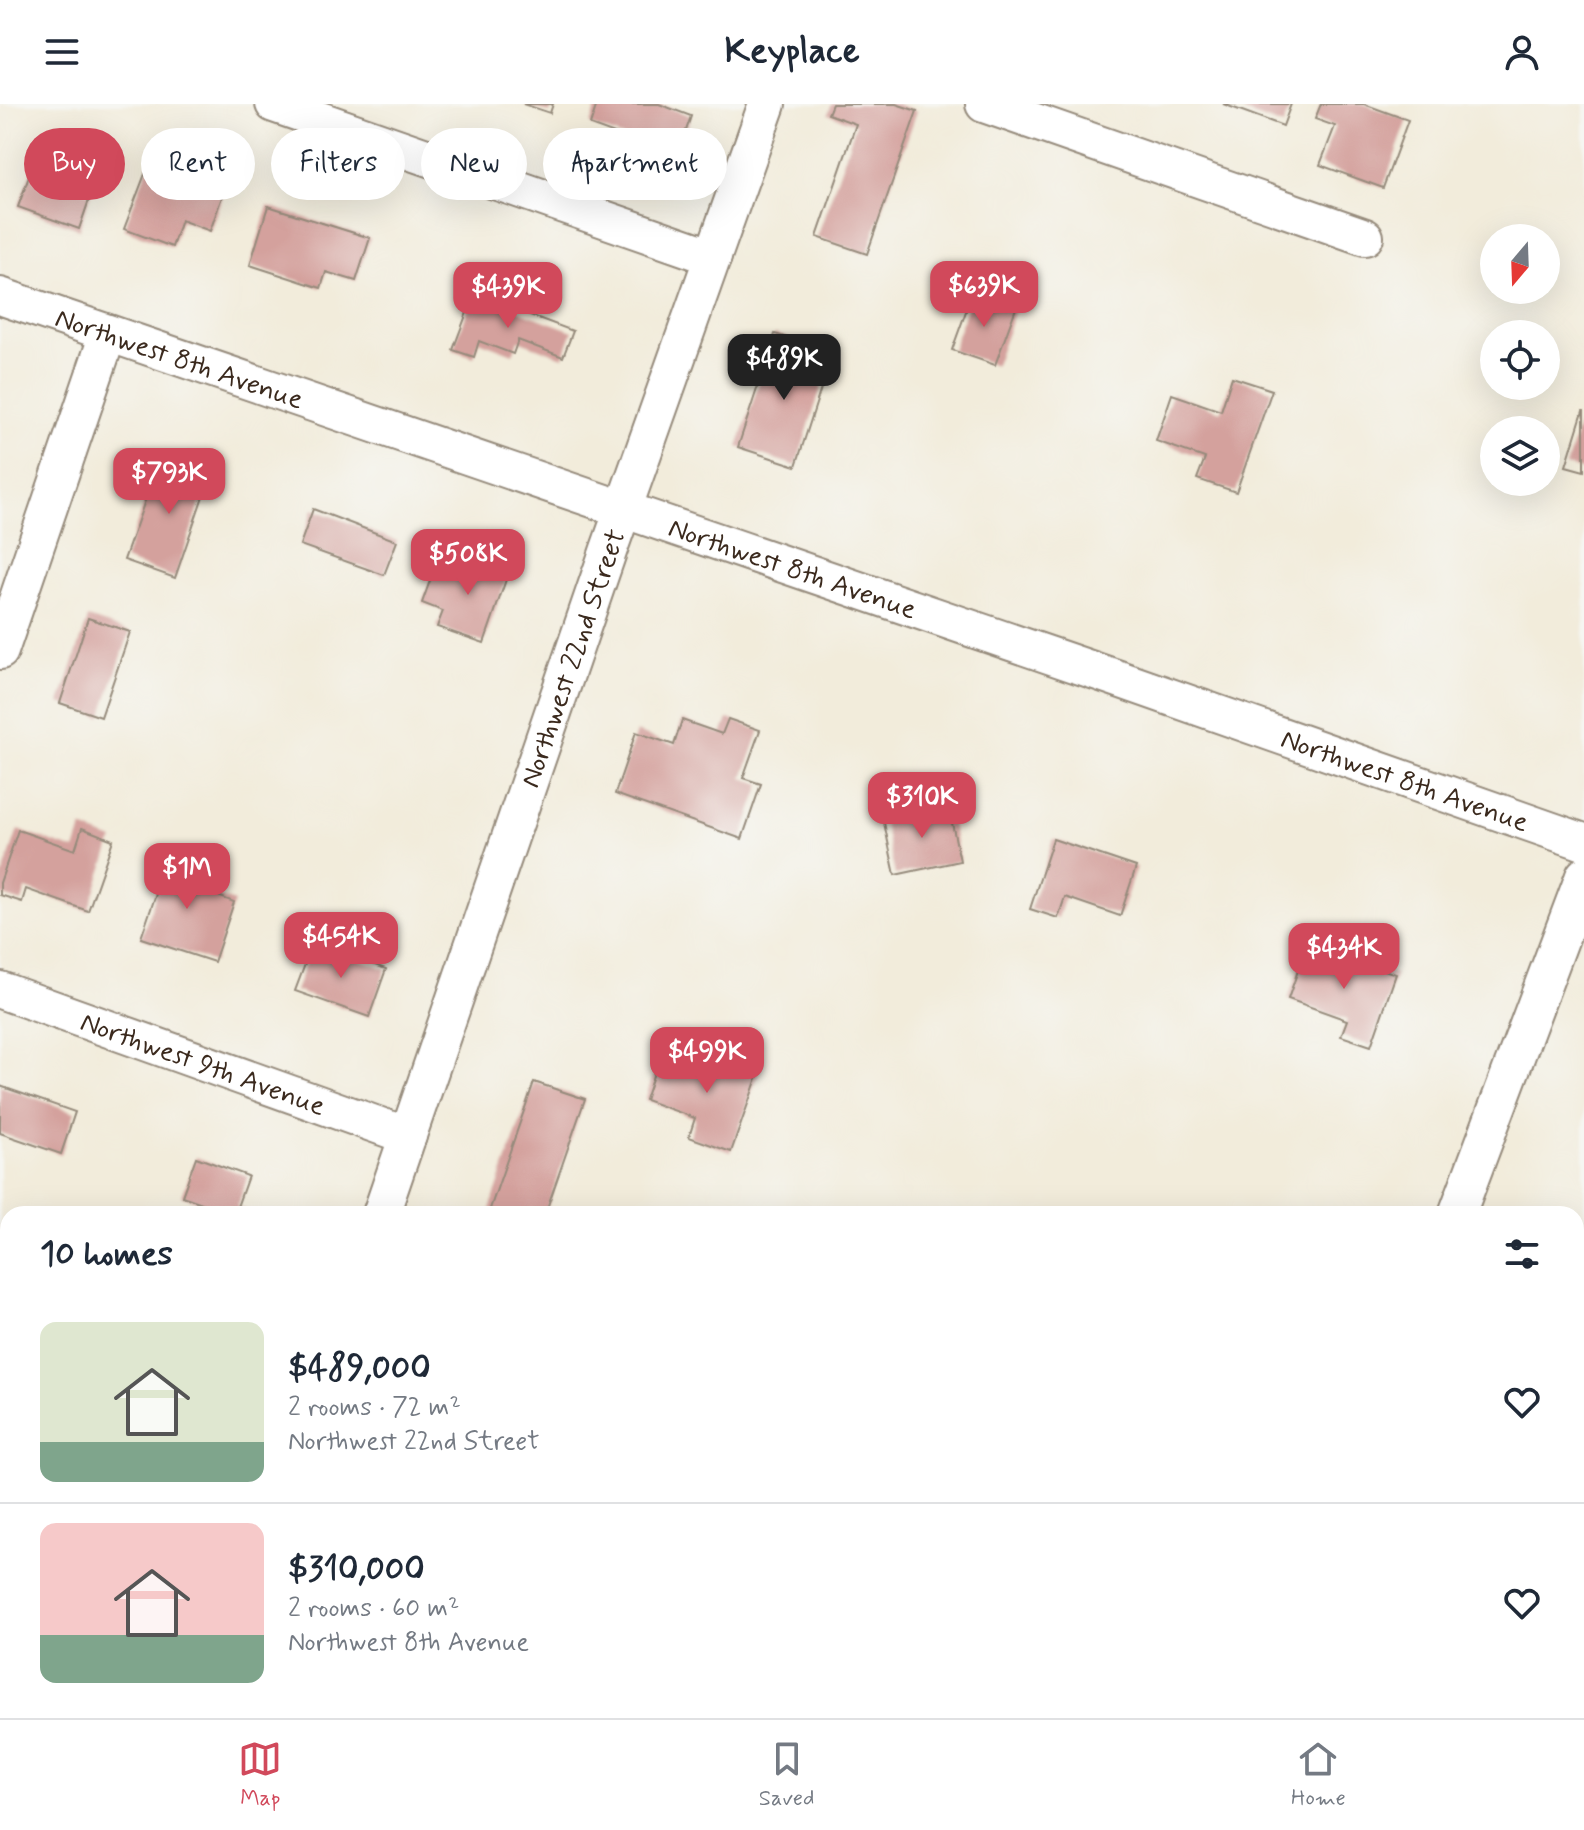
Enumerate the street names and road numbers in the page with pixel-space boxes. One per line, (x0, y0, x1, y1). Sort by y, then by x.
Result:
street label: Northwest 8th Avenue (50, 300, 308, 419)
street label: Northwest 8th Avenue (663, 510, 921, 629)
street label: Northwest 22nd Street (513, 524, 636, 793)
street label: Northwest 8th Avenue (1276, 721, 1533, 842)
street label: Northwest 9th Avenue (75, 1004, 330, 1126)

